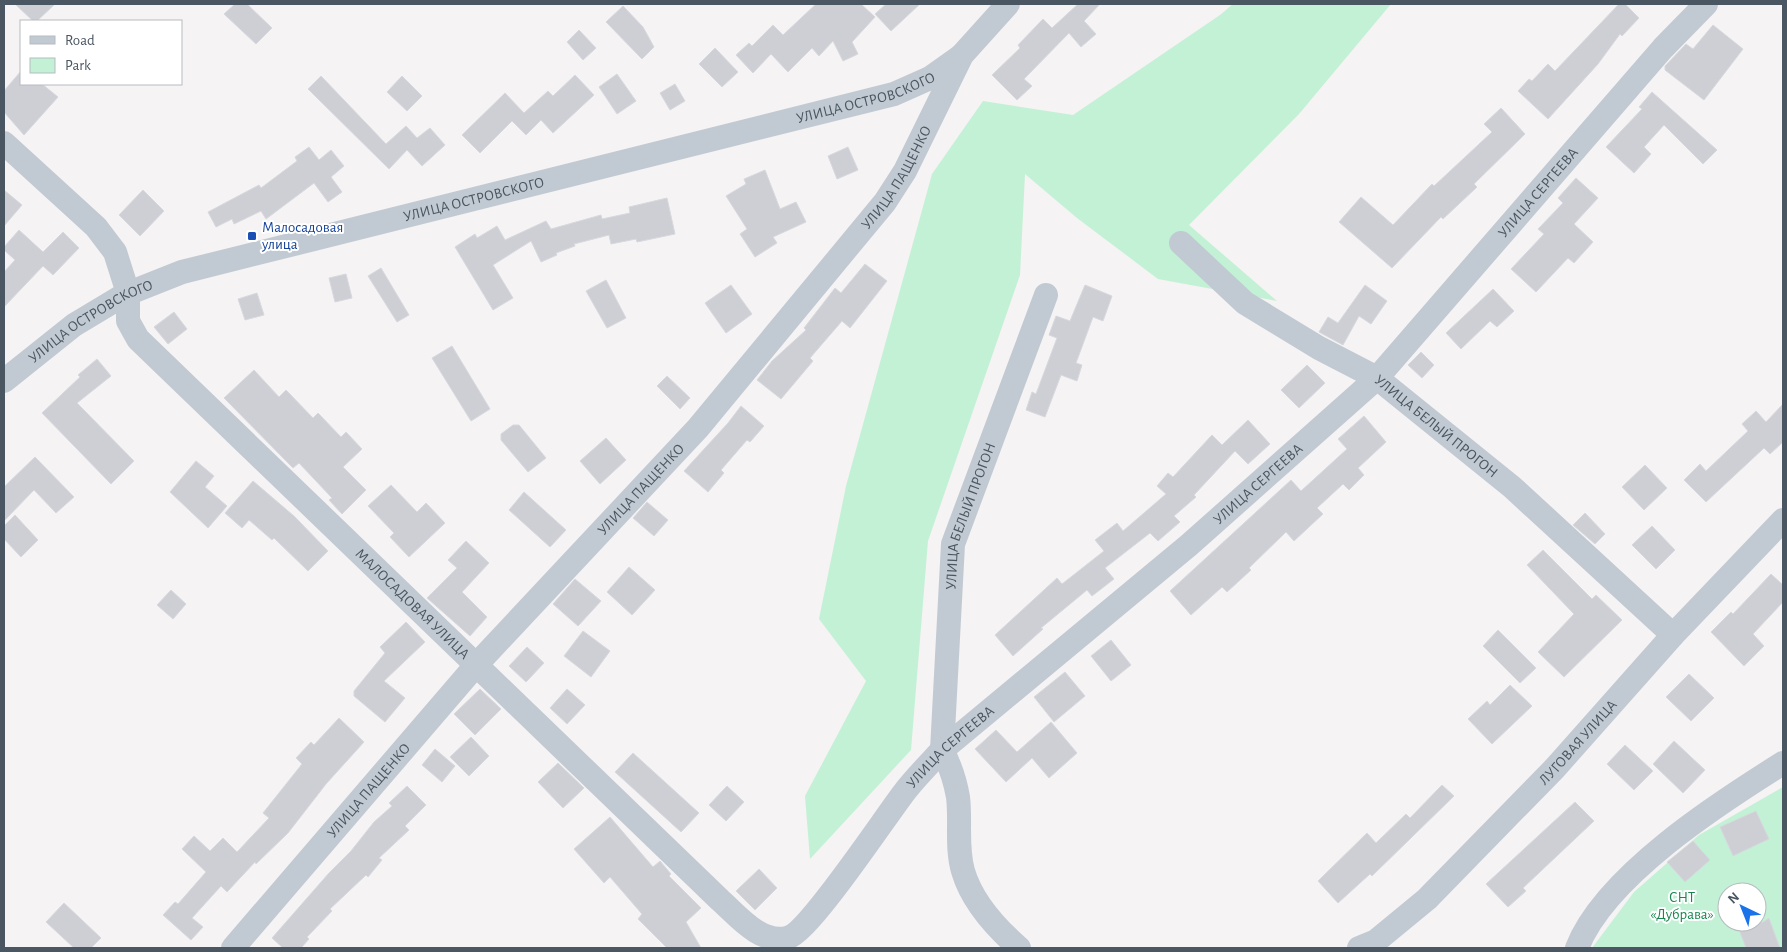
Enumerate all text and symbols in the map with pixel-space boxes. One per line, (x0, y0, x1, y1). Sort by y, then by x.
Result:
legend (20, 20, 182, 85)
text: Road (65, 33, 95, 48)
text: Park (65, 58, 91, 73)
street label: УЛИЦА ОСТРОВСКОГО (795, 69, 937, 126)
street label: УЛИЦА ПАЩЕНКО (858, 123, 934, 232)
street label: УЛИЦА СЕРГЕЕВА (1495, 144, 1581, 240)
street label: УЛИЦА ОСТРОВСКОГО (402, 174, 546, 224)
place label: Малосадовая улица (261, 220, 343, 252)
marker: Малосадовая улица (246, 230, 258, 242)
street label: УЛИЦА ОСТРОВСКОГО (26, 277, 155, 366)
street label: УЛИЦА БЕЛЫЙ ПРОГОН (1372, 372, 1501, 480)
street label: УЛИЦА ПАЩЕНКО (595, 440, 687, 538)
street label: УЛИЦА БЕЛЫЙ ПРОГОН (943, 440, 998, 590)
street label: УЛИЦА СЕРГЕЕВА (1210, 440, 1305, 527)
street label: МАЛОСАДОВАЯ УЛИЦА (353, 546, 473, 662)
street label: ЛУГОВАЯ УЛИЦА (1536, 697, 1619, 787)
street label: УЛИЦА СЕРГЕЕВА (903, 703, 997, 791)
street label: УЛИЦА ПАЩЕНКО (324, 740, 413, 840)
north arrow (1717, 882, 1767, 932)
park label: СНТ «Дубрава» (1650, 890, 1714, 922)
text: N (1725, 890, 1742, 907)

